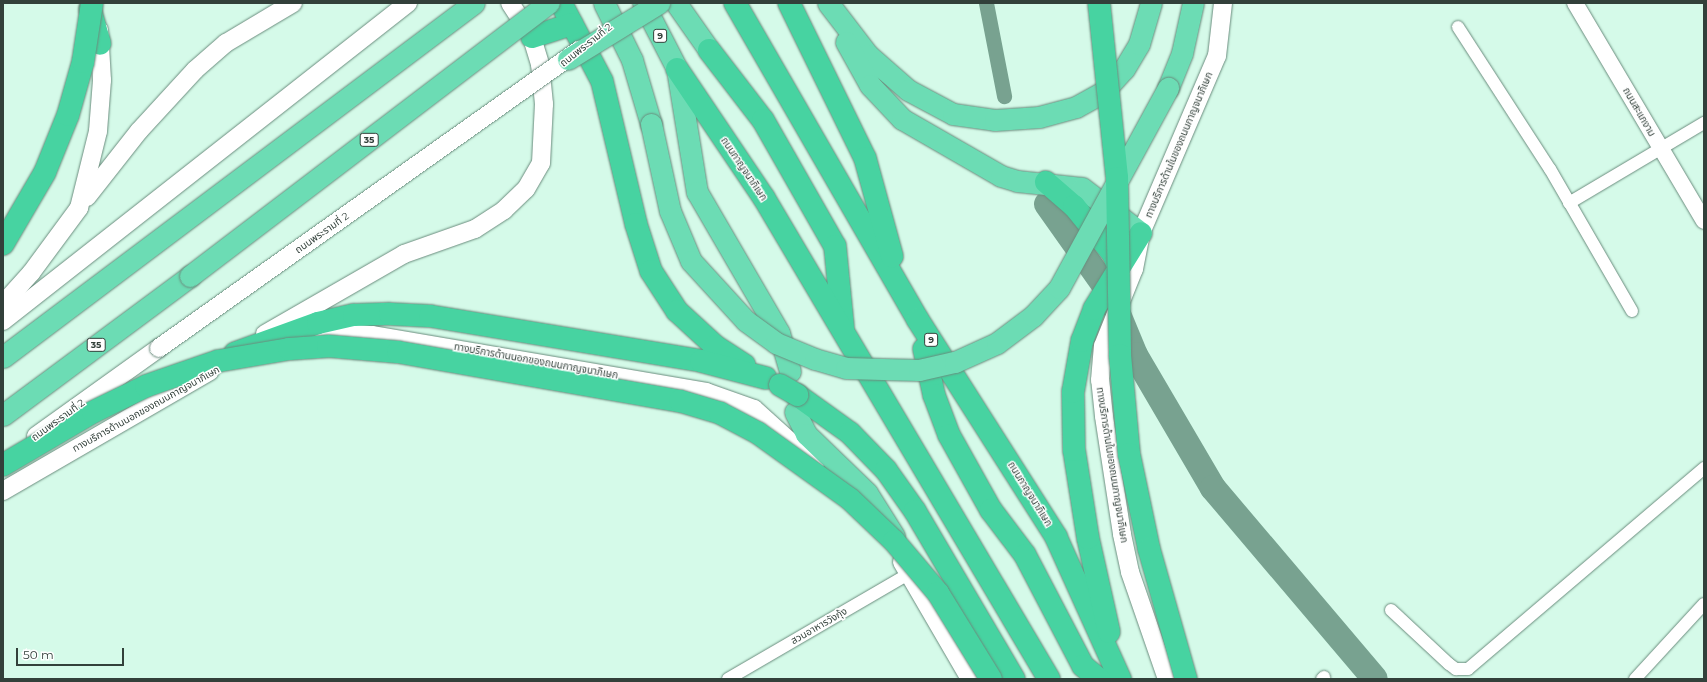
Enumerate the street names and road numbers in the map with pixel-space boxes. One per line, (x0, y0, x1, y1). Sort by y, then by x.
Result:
street label: ถนนพระรามที่ 2 (557, 21, 615, 69)
road number: 9 (653, 29, 667, 43)
street label: ทางบริการด้านในของถนนกาญจนาภิเษก (1143, 70, 1215, 220)
street label: ถนนสะแกงาม (1620, 85, 1658, 139)
road number: 35 (359, 133, 379, 147)
street label: ถนนกาญจนาภิเษก (718, 135, 770, 203)
street label: ถนนพระรามที่ 2 (293, 210, 351, 256)
road number: 9 (924, 333, 938, 347)
road number: 35 (86, 338, 106, 352)
street label: ทางบริการด้านนอกของถนนกาญจนาภิเษก (453, 341, 619, 381)
street label: ทางบริการด้านนอกของถนนกาญจนาภิเษก (70, 363, 222, 455)
street label: ทางบริการด้านในของถนนกาญจนาภิเษก (1094, 386, 1130, 544)
street label: ถนนพระรามที่ 2 (29, 397, 87, 443)
street label: ถนนกาญจนาภิเษก (1005, 459, 1055, 529)
street label: สวนอาหารวังกุ้ง (789, 605, 849, 647)

